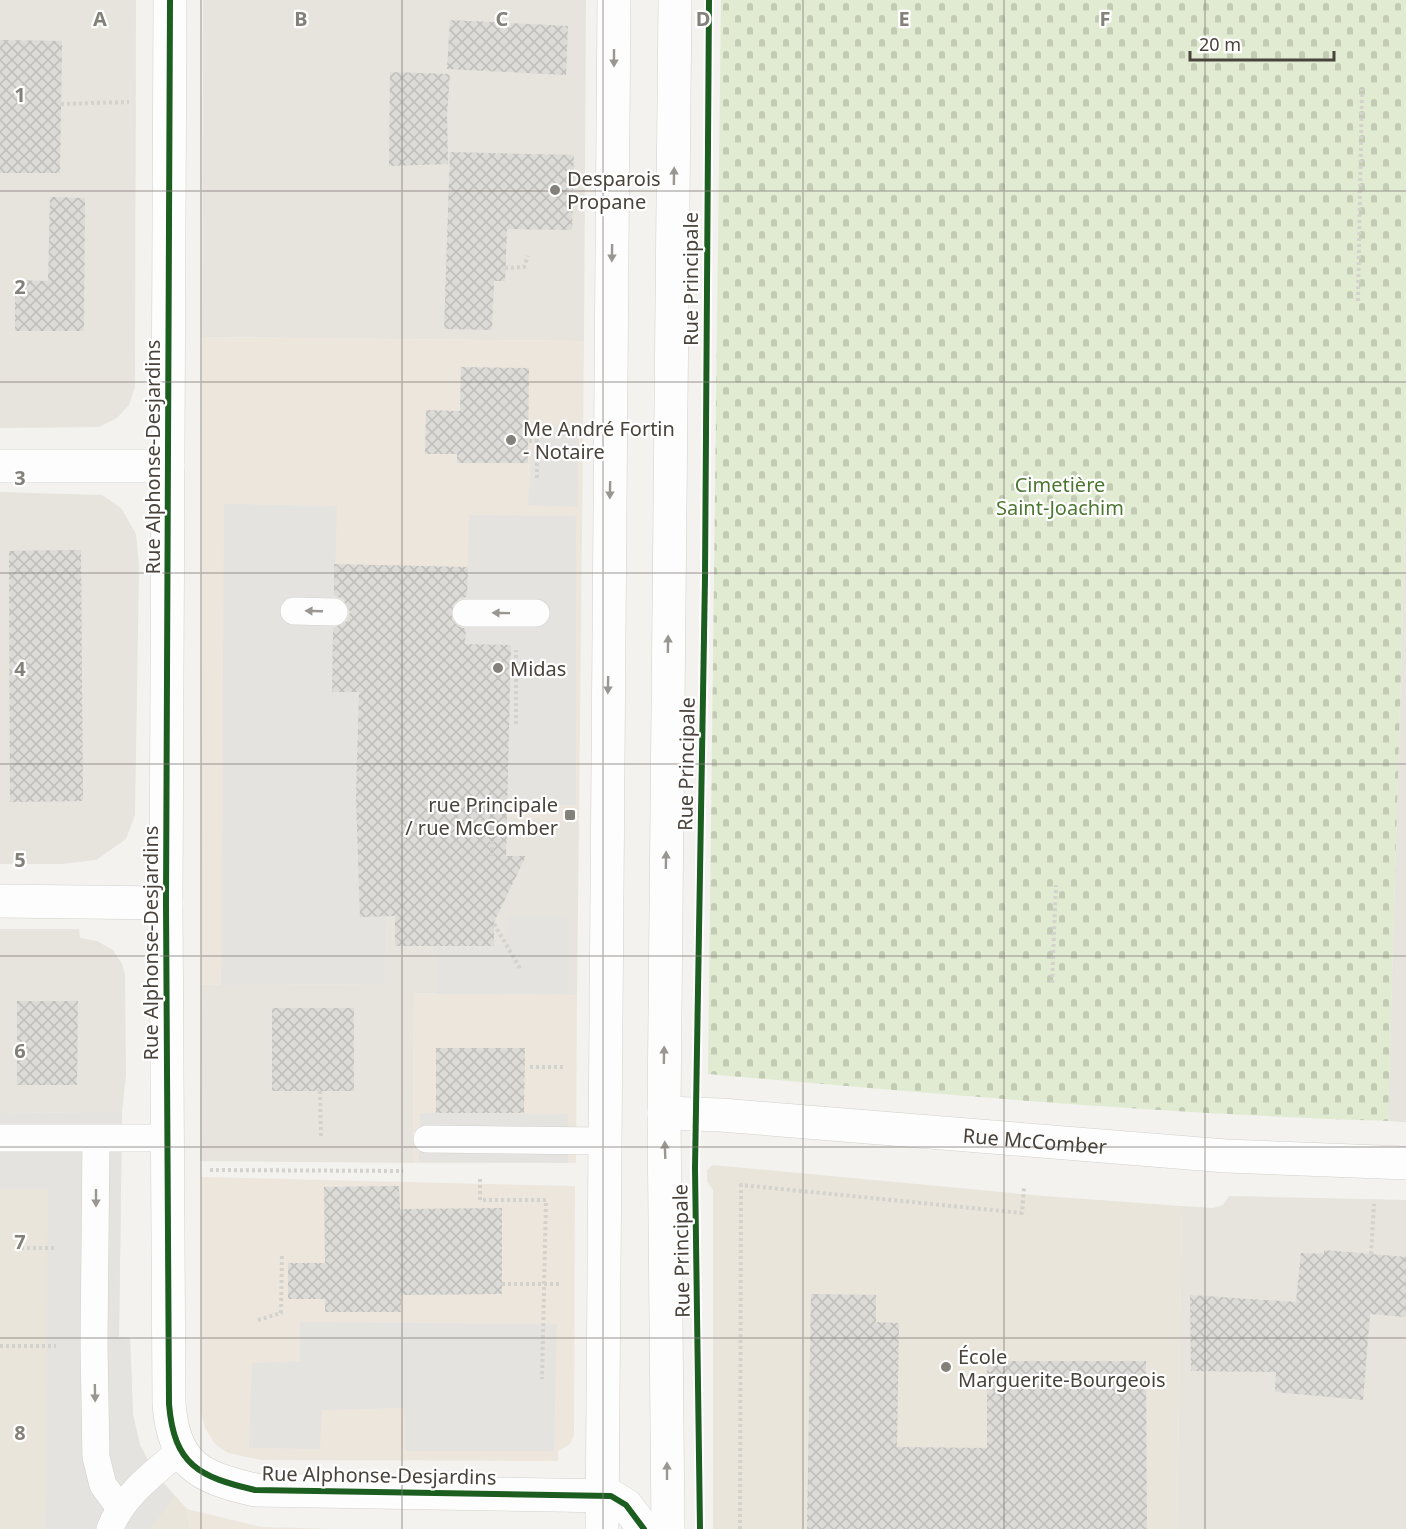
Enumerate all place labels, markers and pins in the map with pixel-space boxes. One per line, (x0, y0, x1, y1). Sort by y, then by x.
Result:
place label: Desparois Propane (567, 165, 661, 215)
marker: Desparois Propane (548, 183, 562, 197)
place label: Me André Fortin - Notaire (523, 415, 675, 465)
marker: Me André Fortin - Notaire (504, 433, 518, 447)
place label: Midas (510, 655, 566, 682)
marker: Midas (491, 661, 505, 675)
place label: rue Principale / rue McComber (405, 791, 558, 841)
marker: rue Principale / rue McComber (563, 808, 577, 822)
place label: École Marguerite-Bourgeois (958, 1343, 1166, 1393)
marker: École Marguerite-Bourgeois (939, 1360, 953, 1374)

